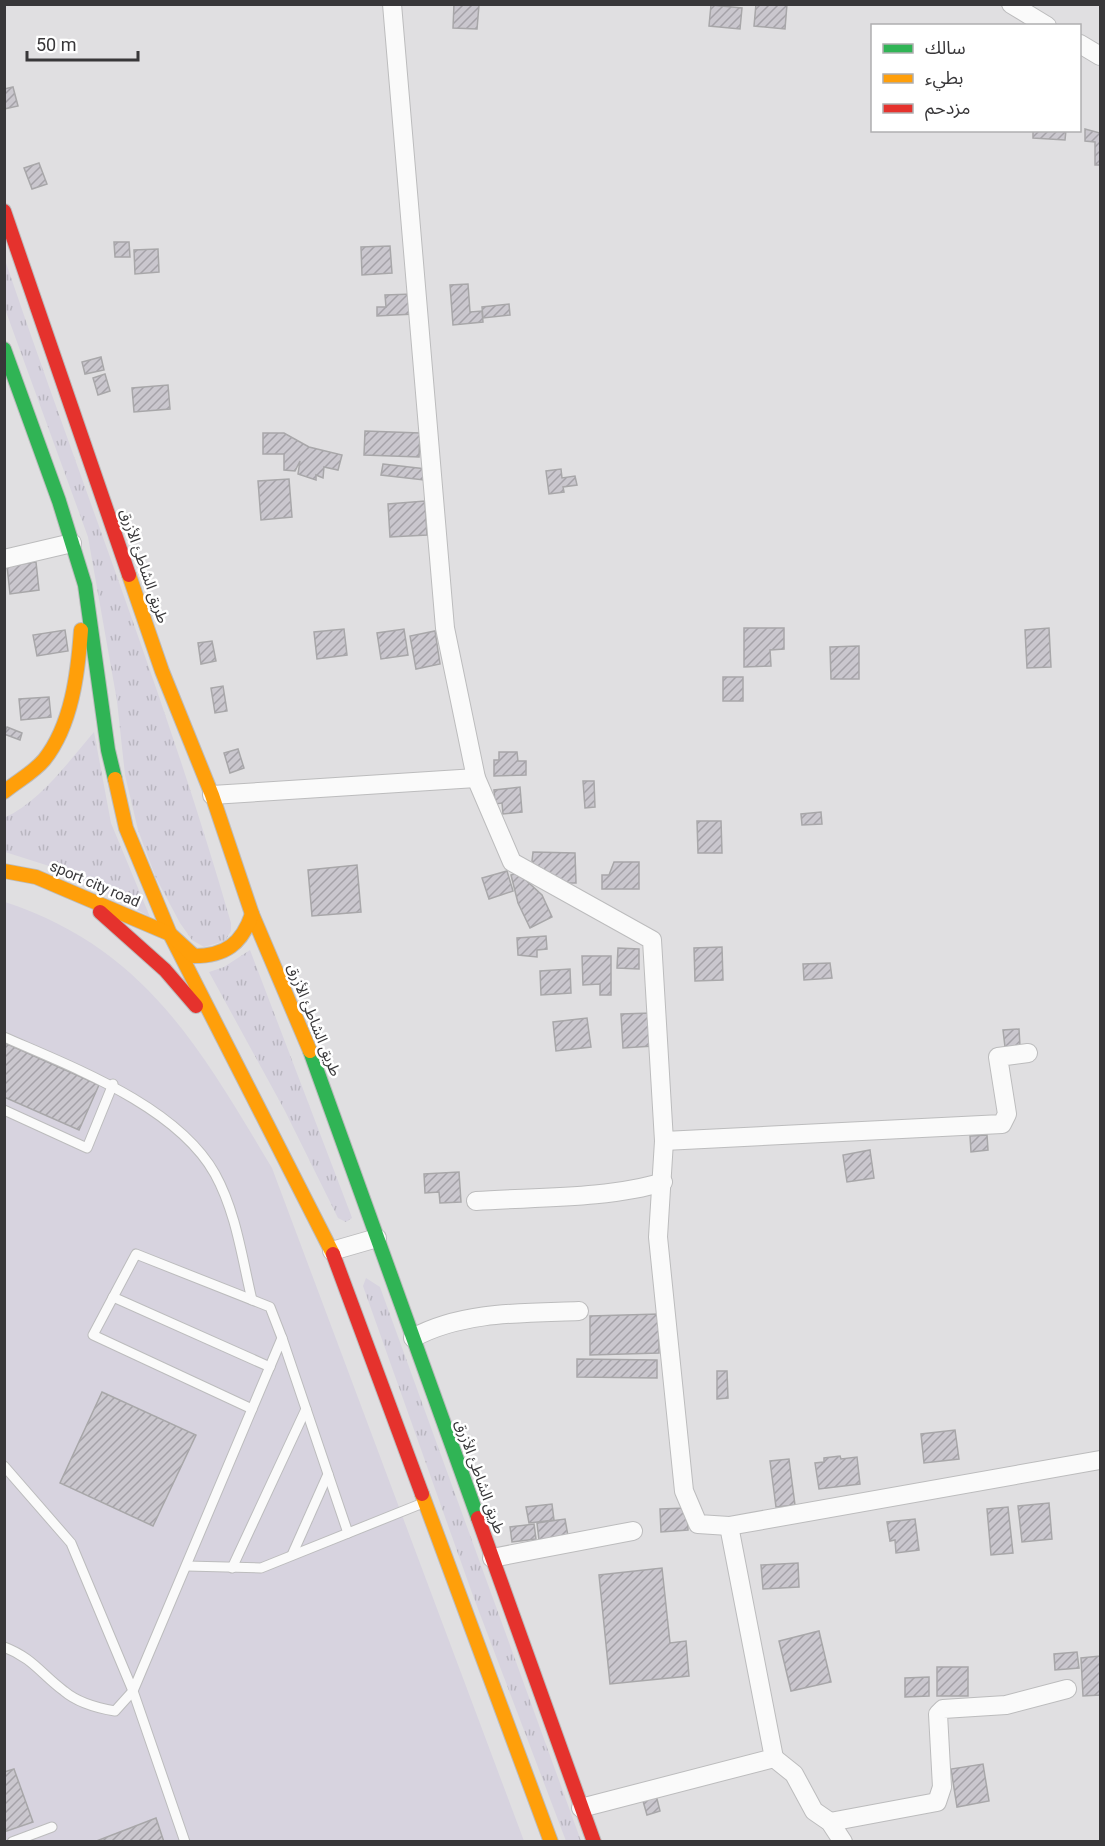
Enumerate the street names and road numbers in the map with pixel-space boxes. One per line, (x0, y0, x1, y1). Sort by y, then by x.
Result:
street label: طريق الشاطئ الأزرق (115, 506, 172, 626)
street label: sport city road (47, 857, 143, 911)
street label: طريق الشاطئ الأزرق (282, 961, 345, 1079)
street label: طريق الشاطئ الأزرق (450, 1418, 509, 1537)

